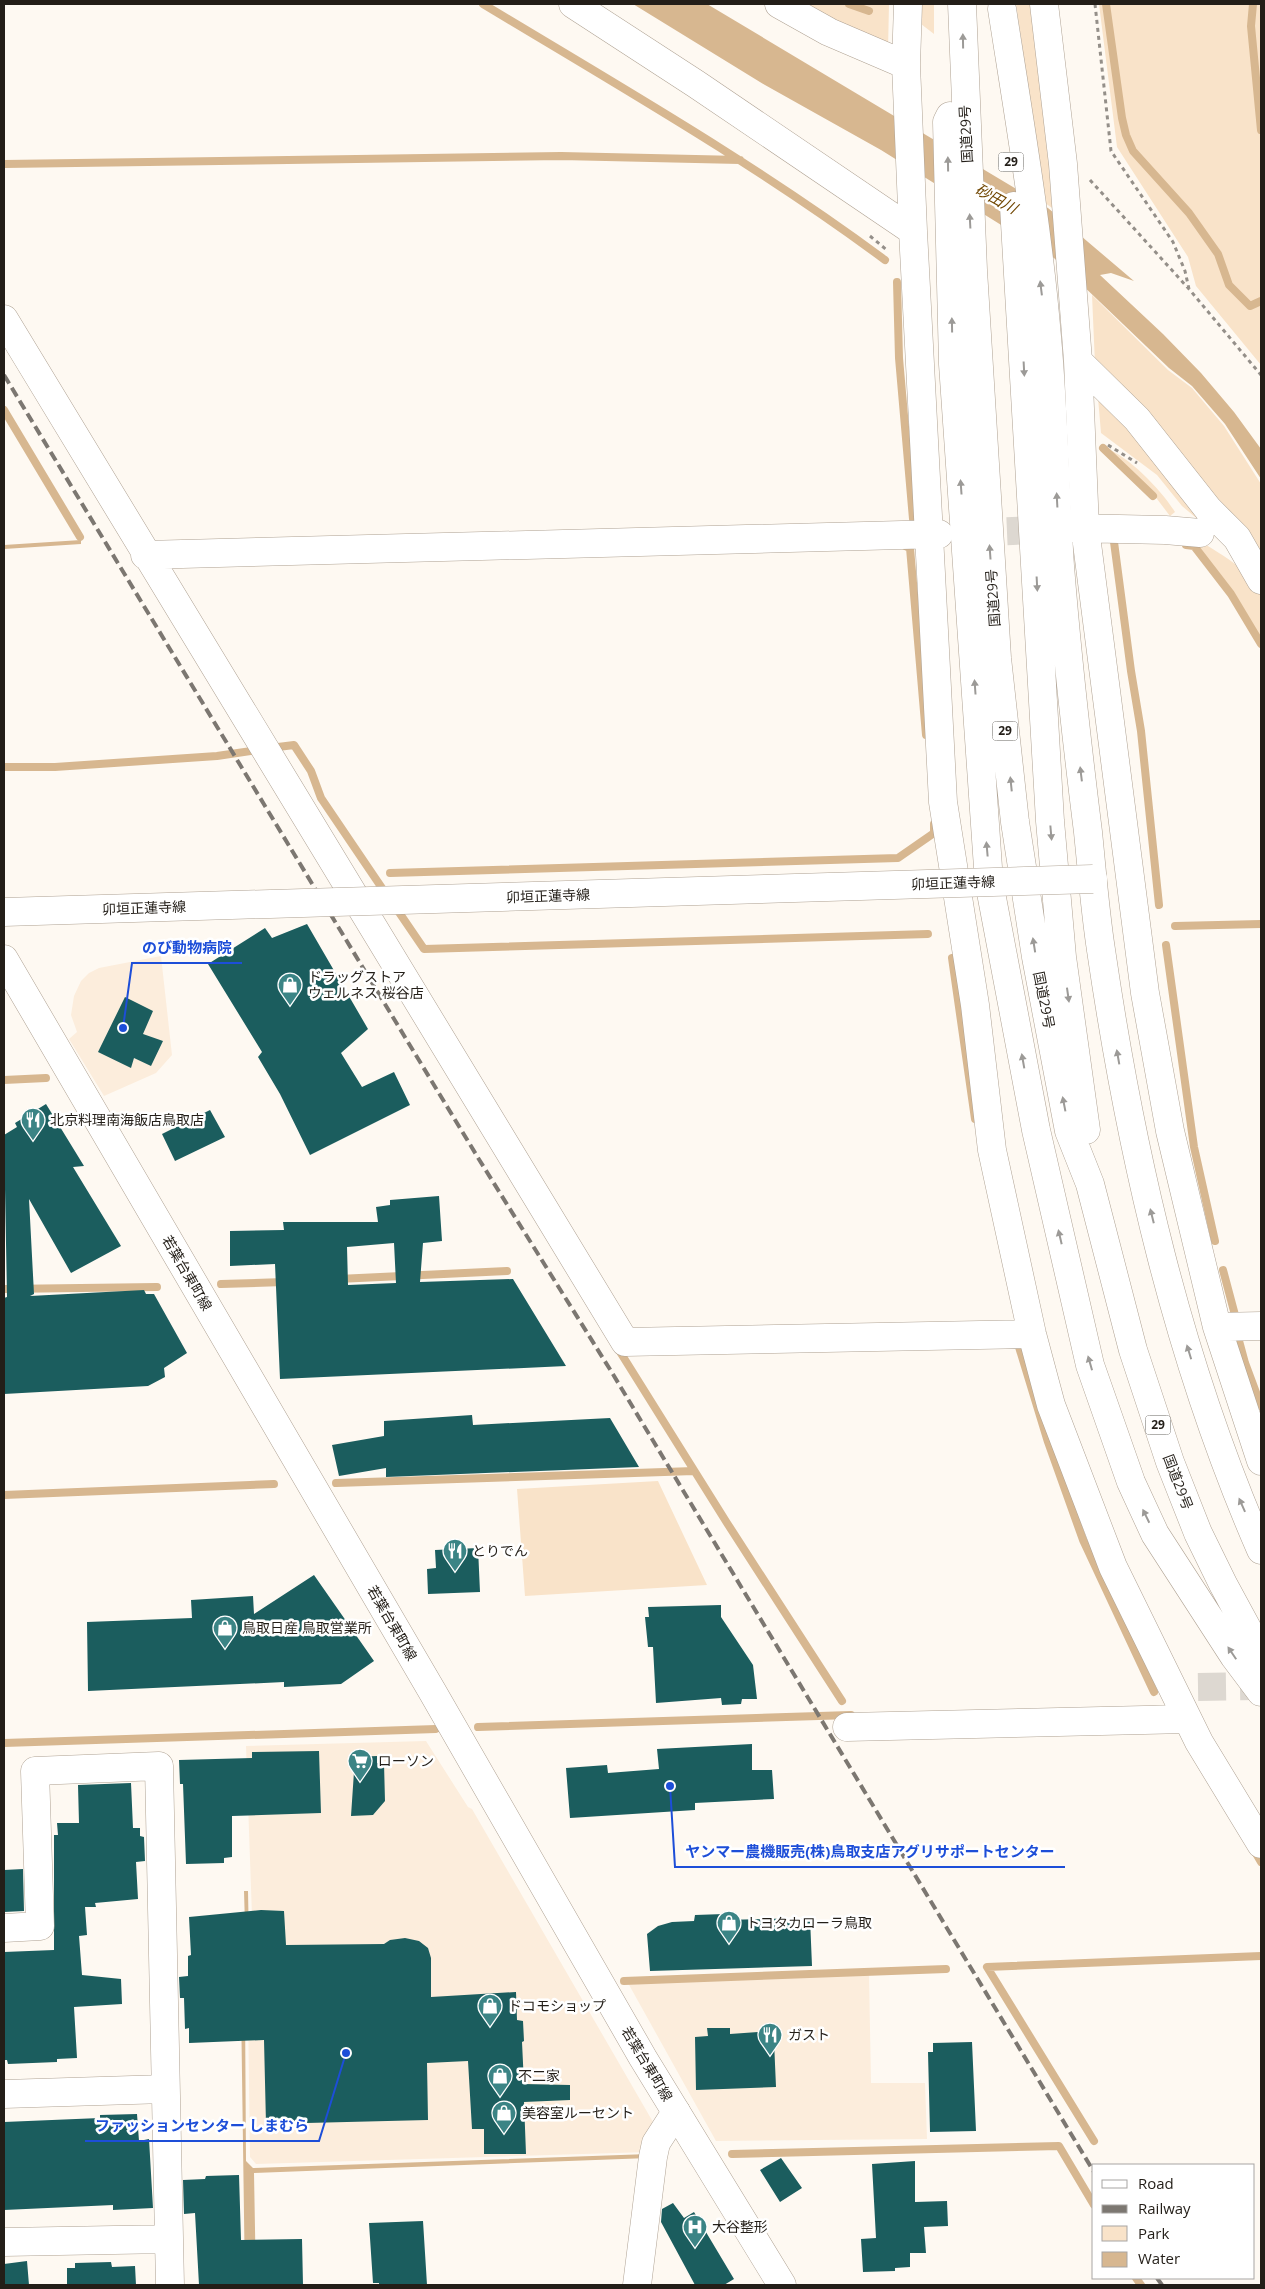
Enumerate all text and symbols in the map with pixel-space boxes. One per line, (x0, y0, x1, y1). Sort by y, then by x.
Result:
one-way arrow (959, 33, 967, 49)
street label: 国道29号 (954, 105, 977, 163)
road number: 29 (998, 152, 1024, 172)
one-way arrow (944, 156, 952, 172)
water label: 砂田川 (972, 178, 1023, 219)
one-way arrow (966, 213, 974, 229)
one-way arrow (1037, 280, 1045, 296)
one-way arrow (948, 316, 956, 332)
one-way arrow (1021, 361, 1029, 377)
one-way arrow (957, 479, 965, 495)
one-way arrow (1052, 492, 1060, 508)
one-way arrow (986, 544, 994, 560)
street label: 国道29号 (981, 568, 1004, 628)
one-way arrow (1033, 576, 1041, 592)
one-way arrow (970, 679, 978, 695)
road number: 29 (992, 721, 1018, 740)
one-way arrow (1077, 766, 1085, 782)
one-way arrow (1007, 776, 1015, 792)
one-way arrow (1048, 826, 1056, 842)
one-way arrow (982, 841, 990, 857)
street label: 卯垣正蓮寺線 (911, 872, 995, 893)
street label: 卯垣正蓮寺線 (506, 885, 590, 906)
street label: 卯垣正蓮寺線 (102, 897, 186, 918)
callout: のび動物病院 (132, 933, 242, 963)
one-way arrow (1030, 936, 1038, 952)
text: のび動物病院 (142, 937, 232, 957)
place label: ドラッグストア ウェルネス 桜谷店 (308, 967, 424, 1002)
street label: 国道29号 (1030, 970, 1059, 1030)
shop icon: ドラッグストア ウェルネス 桜谷店 (277, 972, 303, 1006)
one-way arrow (1064, 987, 1072, 1003)
one-way arrow (1114, 1048, 1122, 1064)
one-way arrow (1019, 1052, 1027, 1068)
one-way arrow (1059, 1096, 1067, 1112)
restaurant icon: 北京料理南海飯店鳥取店 (20, 1107, 46, 1141)
place label: 北京料理南海飯店鳥取店 (50, 1110, 204, 1129)
one-way arrow (1148, 1208, 1156, 1223)
one-way arrow (1055, 1229, 1063, 1245)
street label: 若葉台東町線 (158, 1232, 217, 1314)
one-way arrow (1184, 1344, 1192, 1359)
one-way arrow (1085, 1356, 1093, 1371)
road number: 29 (1146, 1416, 1170, 1434)
street label: 国道29号 (1159, 1451, 1198, 1512)
one-way arrow (1237, 1498, 1245, 1512)
one-way arrow (1142, 1508, 1150, 1523)
restaurant icon: とりでん (442, 1538, 468, 1572)
place label: とりでん (472, 1541, 528, 1560)
street label: 若葉台東町線 (363, 1582, 422, 1664)
shop icon: 鳥取日産 鳥取営業所 (212, 1615, 238, 1649)
place label: 鳥取日産 鳥取営業所 (242, 1618, 372, 1637)
one-way arrow (1228, 1646, 1237, 1660)
supermarket icon: ローソン (347, 1748, 373, 1782)
place label: ローソン (378, 1751, 434, 1770)
callout: ヤンマー農機販売(株)鳥取支店アグリサポートセンター (675, 1837, 1065, 1867)
text: ヤンマー農機販売(株)鳥取支店アグリサポートセンター (685, 1841, 1055, 1861)
shop icon: トヨタカローラ鳥取 (716, 1910, 742, 1944)
place label: トヨタカローラ鳥取 (746, 1913, 872, 1932)
shop icon: ドコモショップ (477, 1993, 503, 2027)
place label: ドコモショップ (508, 1996, 606, 2015)
restaurant icon: ガスト (757, 2022, 783, 2056)
street label: 若葉台東町線 (618, 2023, 677, 2105)
place label: ガスト (788, 2025, 830, 2044)
shop icon: 不二家 (487, 2063, 513, 2097)
place label: 不二家 (518, 2066, 560, 2085)
shop icon: 美容室ルーセント (491, 2100, 517, 2134)
place label: 美容室ルーセント (522, 2103, 634, 2122)
callout: ファッションセンター しまむら (85, 2111, 319, 2141)
text: ファッションセンター しまむら (95, 2115, 309, 2135)
legend (1092, 2164, 1255, 2279)
text: Road (1138, 2173, 1174, 2193)
text: Railway (1138, 2198, 1191, 2218)
hospital icon: 大谷整形 (682, 2214, 708, 2248)
place label: 大谷整形 (712, 2217, 768, 2236)
text: Park (1138, 2223, 1169, 2243)
text: Water (1138, 2248, 1180, 2268)

